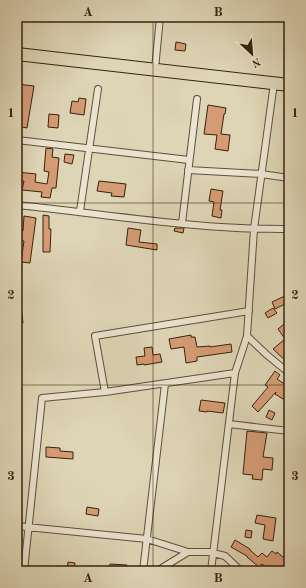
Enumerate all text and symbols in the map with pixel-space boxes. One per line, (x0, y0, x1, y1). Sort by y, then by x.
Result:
text: A (83, 6, 93, 19)
text: B (213, 6, 223, 19)
north arrow (232, 34, 272, 74)
text: N (249, 55, 262, 69)
text: 1 (7, 107, 15, 120)
text: 1 (291, 107, 299, 120)
text: 2 (7, 289, 15, 302)
text: 2 (291, 289, 299, 302)
text: 3 (7, 470, 15, 483)
text: 3 (291, 470, 299, 483)
text: A (83, 572, 93, 585)
text: B (213, 572, 223, 585)

